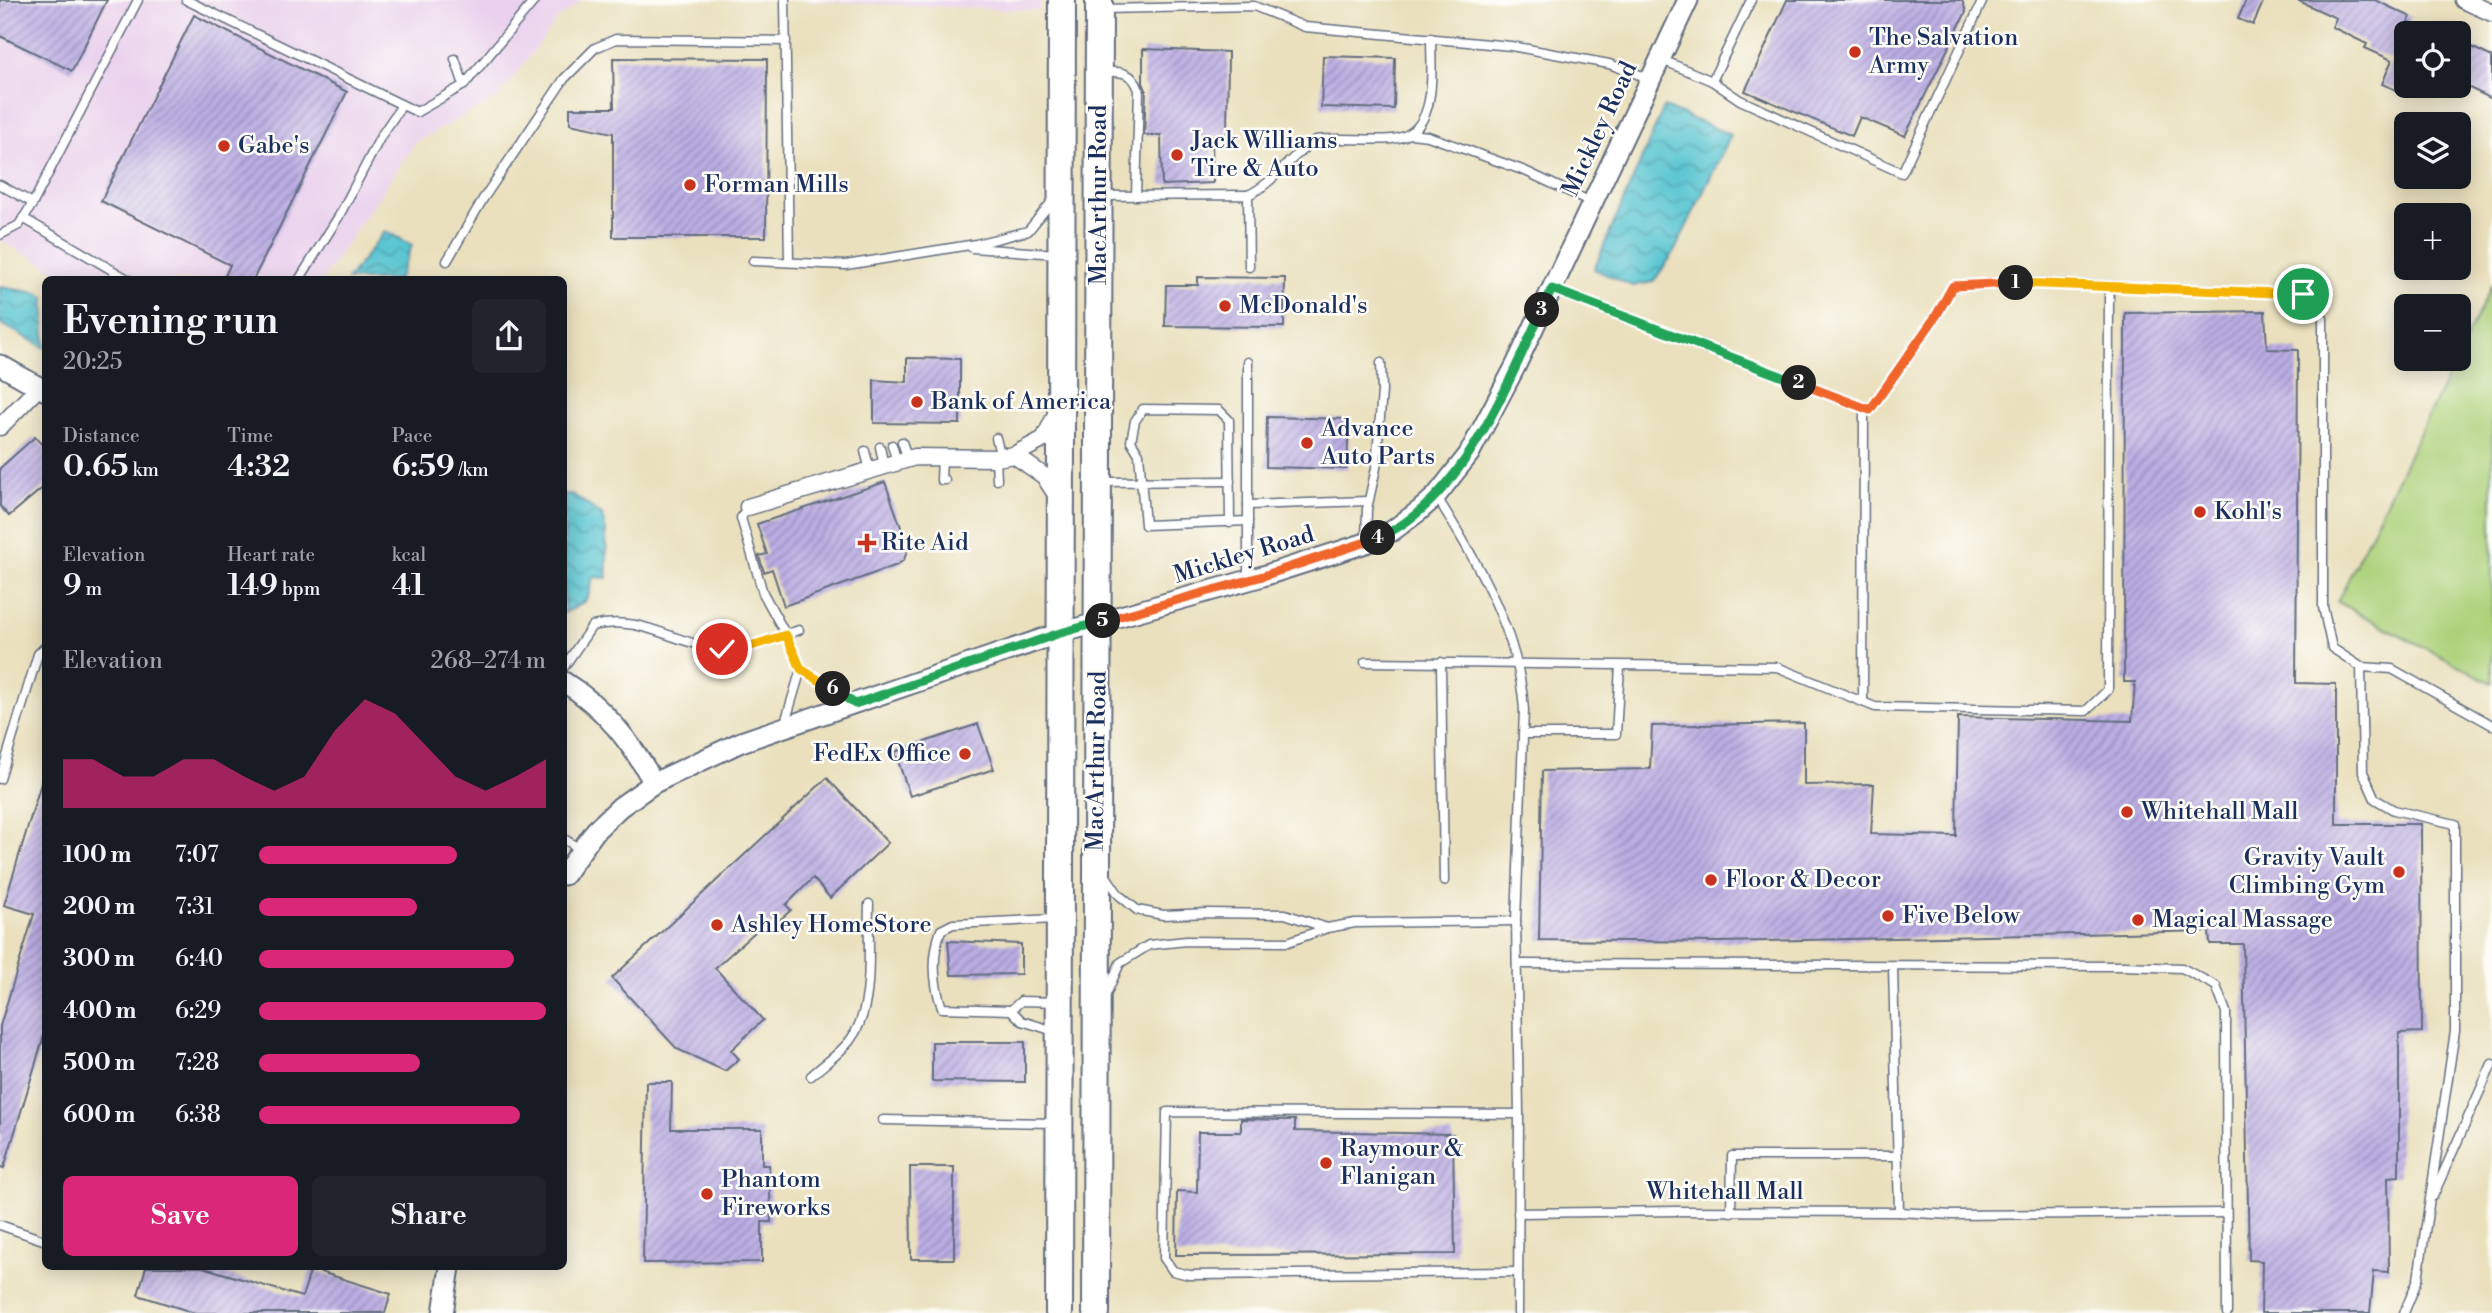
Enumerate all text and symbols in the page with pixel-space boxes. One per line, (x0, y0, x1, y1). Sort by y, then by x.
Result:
map controls (2394, 21, 2471, 371)
button: locate (2394, 21, 2471, 98)
place label: The Salvation Army (1868, 23, 2018, 81)
marker: The Salvation Army (1847, 44, 1863, 60)
street label: Mickley Road (1556, 57, 1644, 201)
street label: MacArthur Road (1084, 104, 1114, 285)
button: layers (2394, 112, 2471, 189)
place label: Jack Williams Tire & Auto (1190, 126, 1338, 184)
place label: Gabe's (238, 131, 310, 161)
marker: Gabe's (216, 138, 232, 154)
marker: Jack Williams Tire & Auto (1169, 147, 1185, 163)
place label: Forman Mills (704, 170, 849, 200)
marker: Forman Mills (682, 177, 698, 193)
button: + (2394, 203, 2471, 280)
pin (2273, 264, 2333, 324)
pin: 1 (1998, 266, 2034, 300)
text: 1 (2011, 270, 2020, 294)
icon: arrive (2284, 275, 2322, 313)
place label: McDonald's (1239, 291, 1368, 321)
pin: 3 (1524, 292, 1560, 328)
button: − (2394, 294, 2471, 371)
text: 3 (1536, 297, 1547, 321)
text: Evening run (63, 298, 278, 345)
marker: McDonald's (1217, 298, 1233, 314)
button: share (472, 299, 546, 373)
text: 20:25 (63, 348, 122, 376)
pin: 2 (1782, 366, 1816, 400)
text: 2 (1793, 370, 1804, 394)
place label: Bank of America (930, 387, 1112, 417)
marker: Bank of America (909, 394, 925, 410)
place label: Advance Auto Parts (1320, 414, 1435, 472)
text: Distance (63, 424, 140, 448)
text: Time (227, 424, 273, 448)
text: Pace (392, 424, 432, 448)
marker: Advance Auto Parts (1299, 435, 1315, 451)
text: 0.65 (63, 448, 129, 486)
text: 4:32 (227, 448, 290, 486)
text: 6:59 (392, 448, 455, 486)
text: km (129, 458, 159, 482)
text: /km (455, 458, 489, 482)
place label: Kohl's (2214, 497, 2282, 527)
marker: Kohl's (2192, 504, 2208, 520)
street label: Mickley Road (1170, 519, 1318, 591)
pin: 4 (1360, 520, 1396, 556)
text: 4 (1371, 525, 1384, 549)
place label: Rite Aid (881, 528, 969, 558)
marker: Rite Aid (859, 535, 875, 551)
text: Elevation (63, 543, 145, 567)
text: Heart rate (227, 543, 315, 567)
text: kcal (392, 543, 426, 567)
text: 9 (63, 567, 82, 605)
text: 149 (227, 567, 278, 605)
text: 41 (392, 567, 425, 605)
text: m (82, 577, 102, 601)
text: bpm (278, 577, 320, 601)
pin: 5 (1086, 604, 1120, 638)
text: 5 (1097, 608, 1108, 632)
pin (692, 619, 752, 679)
icon: check (703, 630, 741, 668)
text: Elevation (63, 647, 163, 675)
text: 268–274 m (431, 647, 546, 675)
street label: MacArthur Road (1080, 670, 1114, 852)
pin: 6 (816, 672, 850, 706)
text: 6 (827, 676, 838, 700)
place label: FedEx Office (813, 739, 951, 769)
marker: FedEx Office (957, 746, 973, 762)
place label: Whitehall Mall (2140, 797, 2298, 827)
marker: Whitehall Mall (2119, 804, 2135, 820)
text: 100 m (63, 841, 131, 869)
text: 7:07 (175, 841, 219, 869)
place label: Gravity Vault Climbing Gym (2229, 843, 2385, 901)
marker: Gravity Vault Climbing Gym (2391, 864, 2407, 880)
place label: Floor & Decor (1725, 865, 1881, 895)
marker: Floor & Decor (1703, 872, 1719, 888)
text: 200 m (63, 893, 135, 921)
text: 7:31 (175, 893, 214, 921)
place label: Five Below (1902, 901, 2021, 931)
place label: Magical Massage (2152, 905, 2333, 935)
marker: Five Below (1880, 908, 1896, 924)
place label: Ashley HomeStore (730, 910, 932, 940)
marker: Magical Massage (2130, 912, 2146, 928)
marker: Ashley HomeStore (709, 917, 725, 933)
text: 300 m (63, 945, 135, 973)
text: 6:40 (175, 945, 223, 973)
text: 400 m (63, 997, 136, 1025)
text: 6:29 (175, 997, 221, 1025)
text: 500 m (63, 1049, 135, 1077)
text: 7:28 (175, 1049, 219, 1077)
text: 600 m (63, 1101, 136, 1129)
text: 6:38 (175, 1101, 221, 1129)
place label: Raymour & Flanigan (1340, 1134, 1463, 1192)
marker: Raymour & Flanigan (1318, 1155, 1334, 1171)
place label: Phantom Fireworks (721, 1165, 831, 1223)
button: Save (63, 1176, 298, 1256)
button: Share (312, 1176, 546, 1256)
street label: Whitehall Mall (1645, 1177, 1804, 1207)
marker: Phantom Fireworks (699, 1186, 715, 1202)

